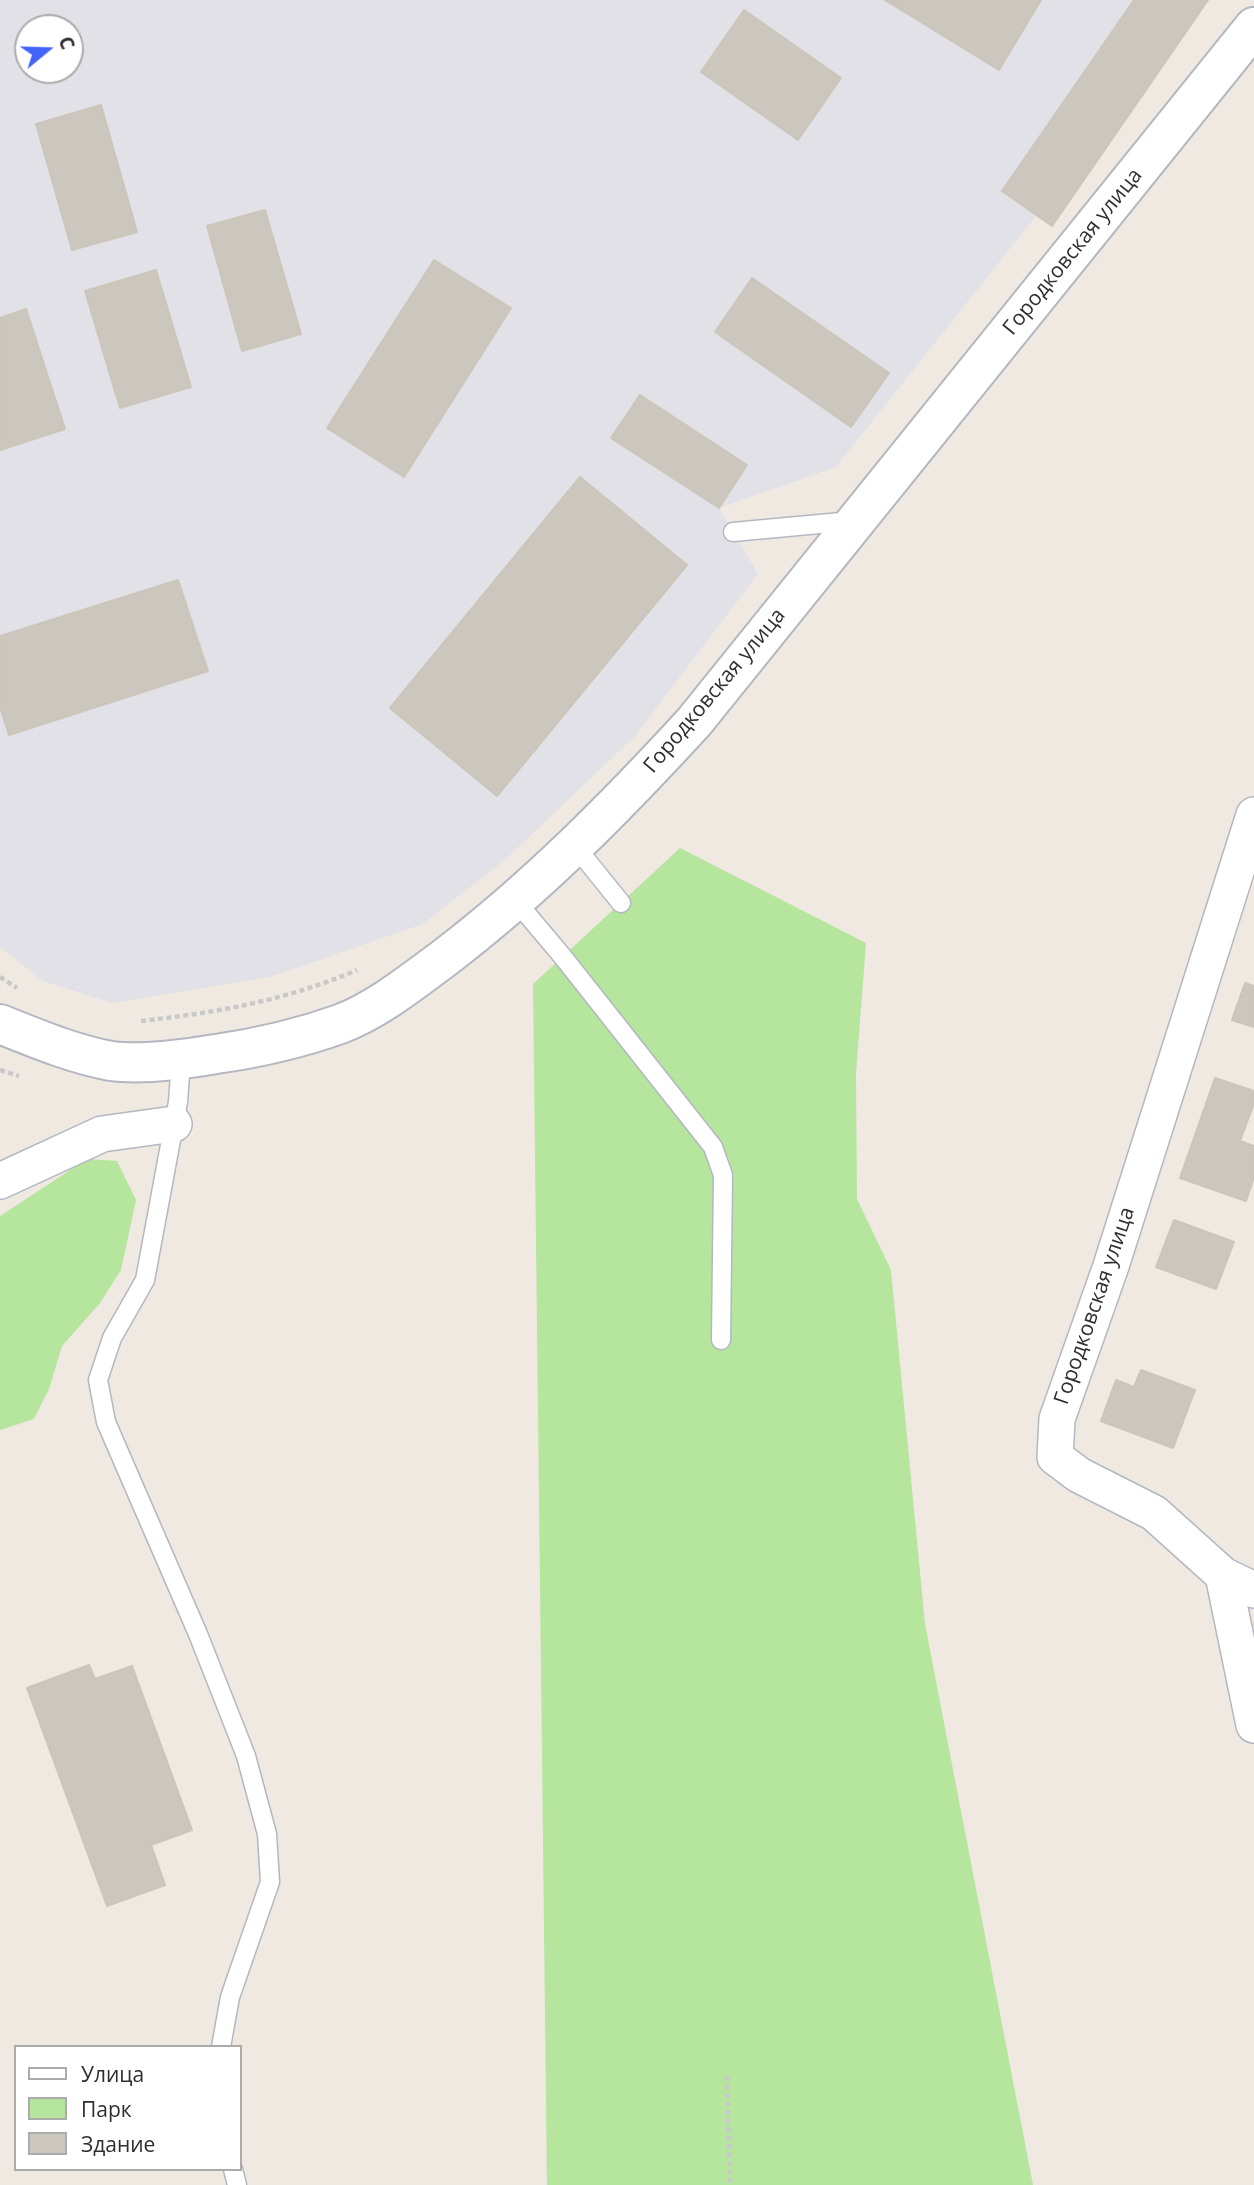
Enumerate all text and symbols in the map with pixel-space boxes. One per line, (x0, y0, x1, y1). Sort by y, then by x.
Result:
north arrow (14, 14, 84, 84)
text: С (53, 33, 81, 53)
street label: Городковская улица (998, 164, 1148, 340)
street label: Городковская улица (639, 604, 791, 778)
street label: Городковская улица (1049, 1204, 1141, 1408)
legend (14, 2045, 242, 2171)
text: Улица (81, 2060, 144, 2088)
text: Парк (81, 2095, 132, 2123)
text: Здание (81, 2130, 155, 2158)

